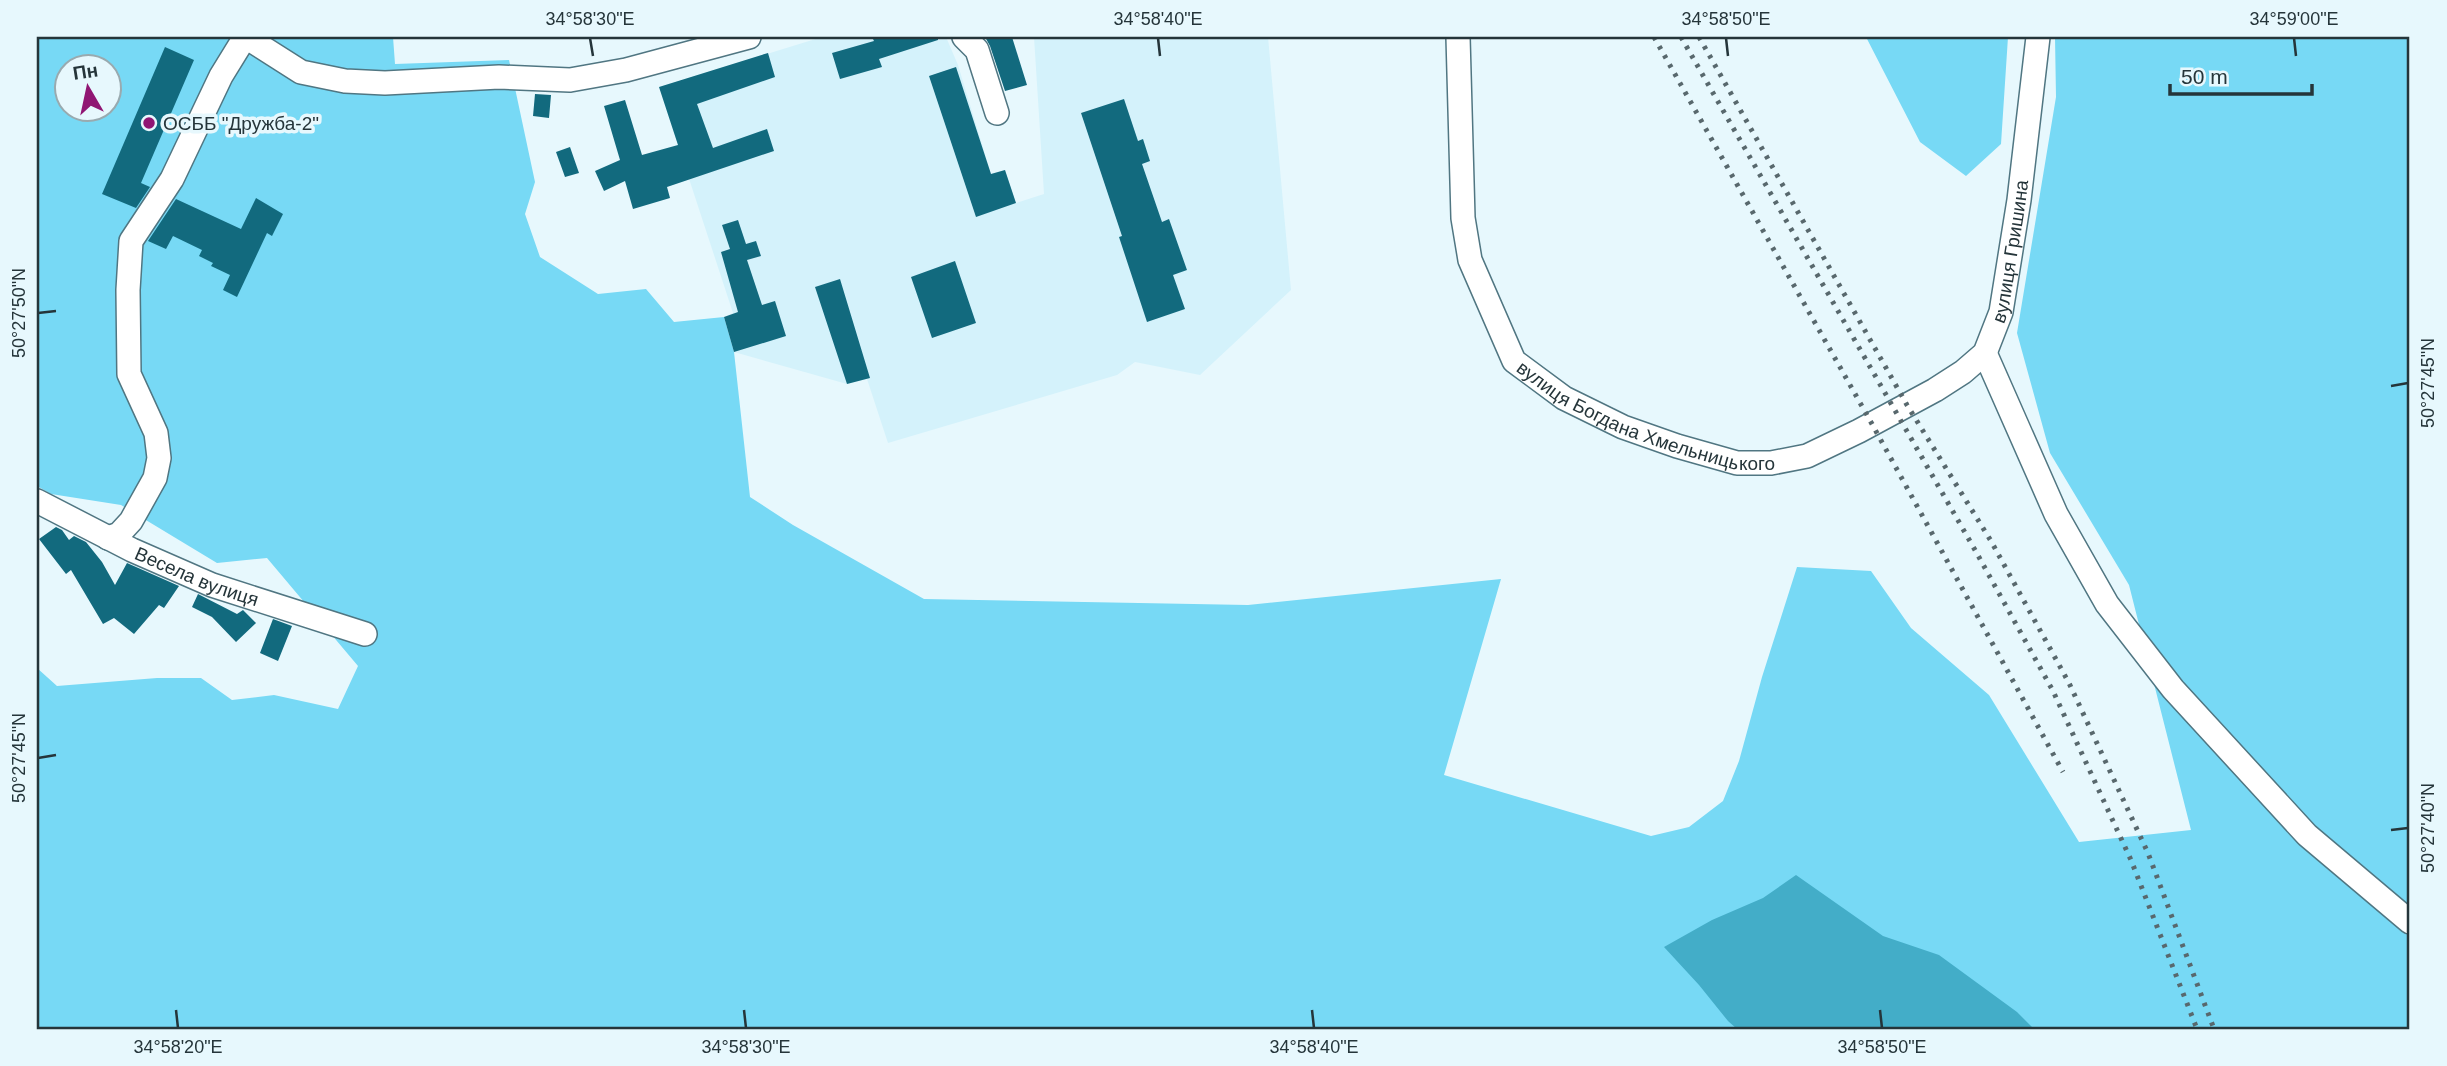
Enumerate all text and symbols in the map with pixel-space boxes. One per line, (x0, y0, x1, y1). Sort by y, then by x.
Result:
text: 34°58'30"E (545, 9, 635, 29)
text: 34°58'40"E (1113, 9, 1203, 29)
text: 34°58'50"E (1681, 9, 1771, 29)
text: 34°59'00"E (2249, 9, 2339, 29)
north arrow (52, 52, 122, 122)
scale bar (2170, 52, 2312, 96)
text: Пн (71, 59, 99, 84)
text: 50 m (2181, 65, 2228, 88)
place label: ОСББ "Дружба-2" (163, 113, 319, 134)
marker: ОСББ "Дружба-2" (141, 115, 157, 131)
street label: вулиця Гришина (1988, 178, 2032, 326)
text: 50°27'50"N (9, 268, 29, 358)
text: 50°27'45"N (2418, 338, 2438, 428)
street label: вулиця Богдана Хмельницького (1513, 357, 1775, 474)
street label: Весела вулиця (132, 543, 261, 610)
text: 50°27'45"N (9, 713, 29, 803)
text: 50°27'40"N (2418, 783, 2438, 873)
text: 34°58'20"E (133, 1037, 223, 1057)
text: 34°58'30"E (701, 1037, 791, 1057)
text: 34°58'40"E (1269, 1037, 1359, 1057)
text: 34°58'50"E (1837, 1037, 1927, 1057)

